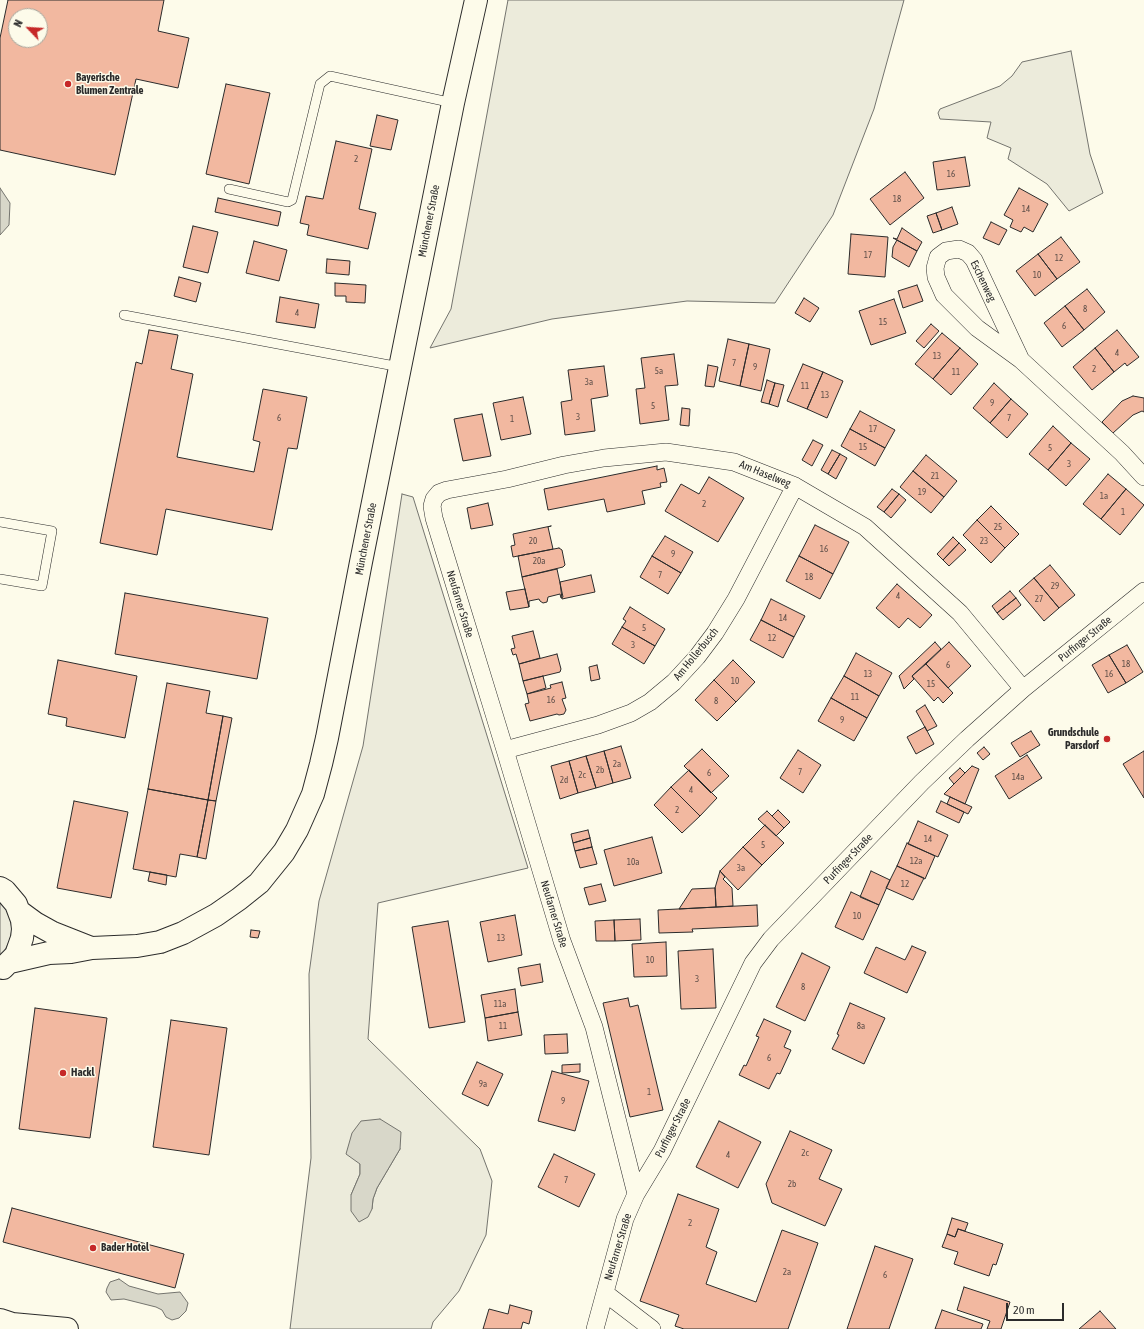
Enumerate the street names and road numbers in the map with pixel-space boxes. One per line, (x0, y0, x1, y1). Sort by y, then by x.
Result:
street label: Münchener Straße (416, 184, 442, 258)
street label: Eschenweg (967, 258, 999, 304)
street label: Am Haselweg (737, 458, 793, 490)
street label: Münchener Straße (353, 502, 379, 576)
street label: Neufarner Straße (444, 569, 476, 639)
street label: Purfinger Straße (1056, 613, 1114, 665)
street label: Am Hollerbusch (671, 625, 721, 683)
street label: Purfinger Straße (821, 831, 875, 887)
street label: Neufarner Straße (538, 879, 570, 949)
street label: Purfinger Straße (652, 1096, 694, 1160)
street label: Neufarner Straße (602, 1212, 634, 1282)

